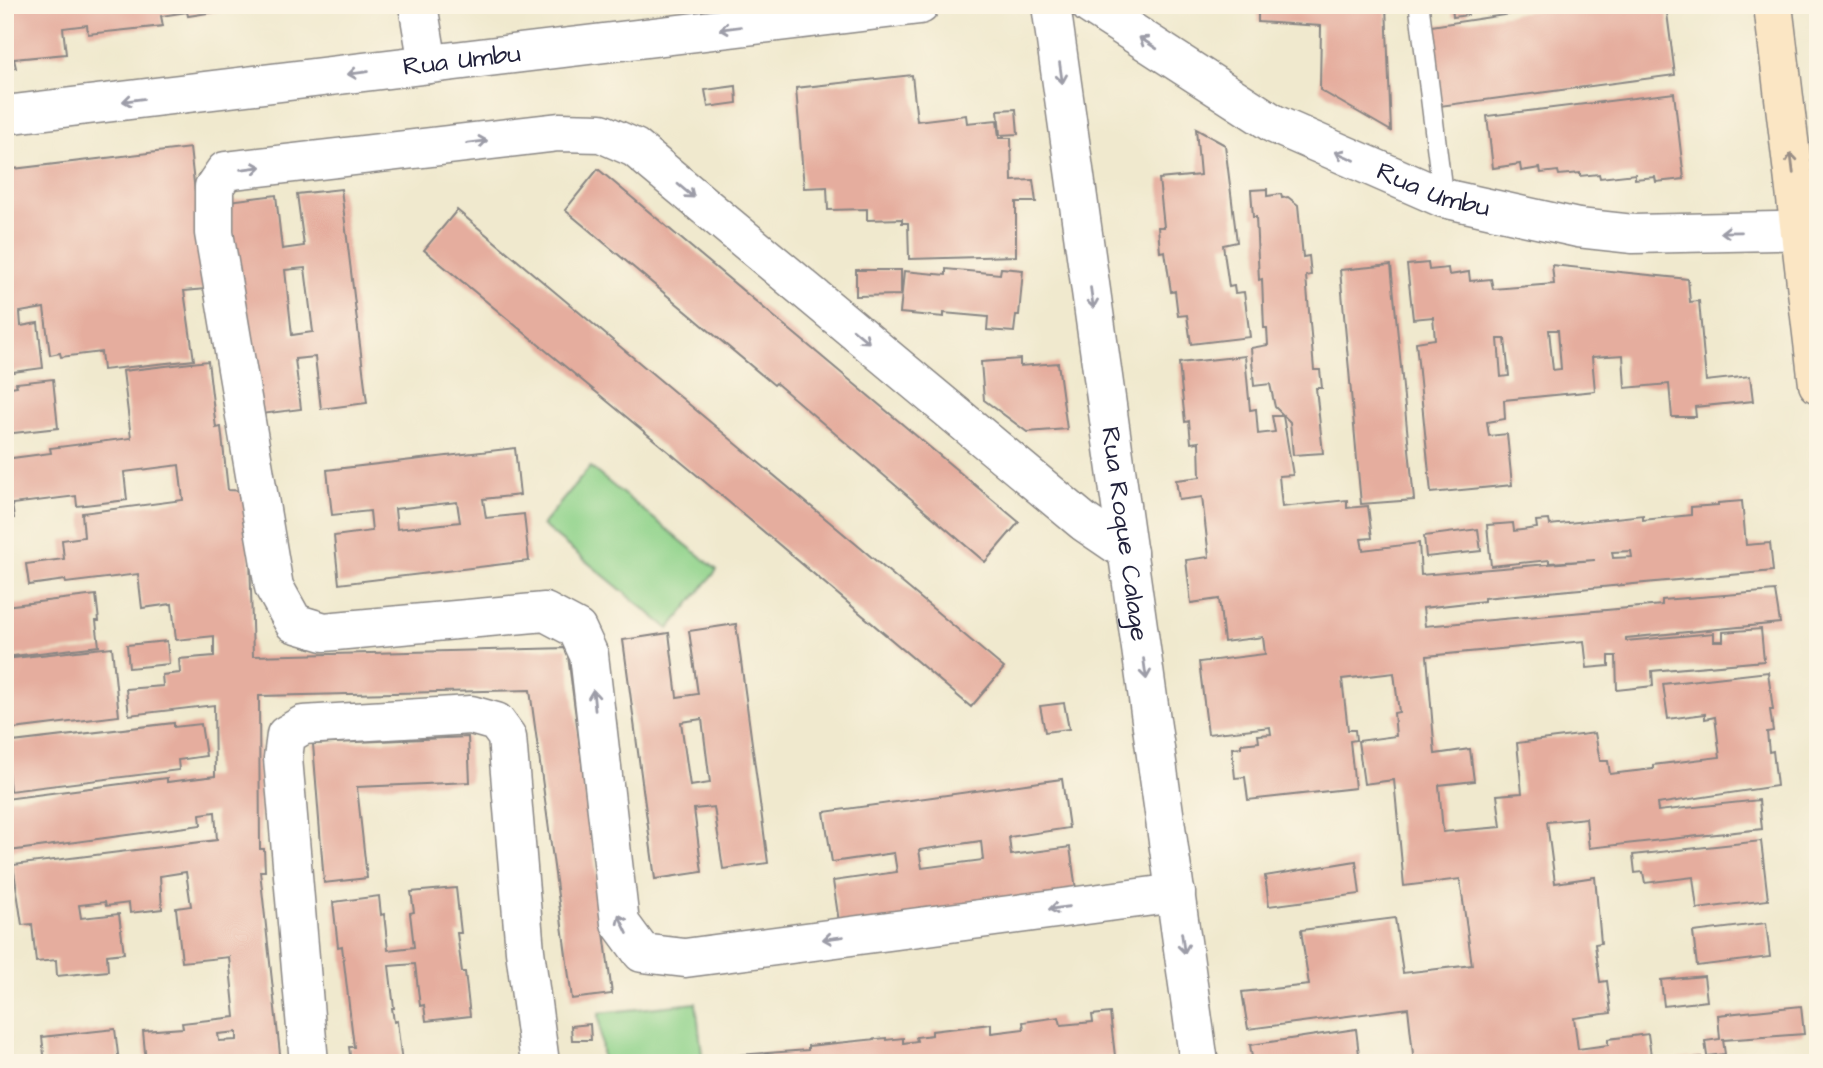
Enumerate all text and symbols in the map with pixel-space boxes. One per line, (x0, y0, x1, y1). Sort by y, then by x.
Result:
one-way arrow (719, 22, 742, 35)
street label: Rua Umbu (401, 35, 522, 85)
one-way arrow (1139, 35, 1159, 49)
one-way arrow (1055, 61, 1068, 84)
one-way arrow (348, 66, 370, 79)
one-way arrow (122, 93, 144, 106)
one-way arrow (465, 135, 488, 148)
one-way arrow (1335, 149, 1356, 162)
one-way arrow (1785, 152, 1798, 175)
street label: Rua Umbu (1371, 153, 1493, 226)
one-way arrow (239, 161, 262, 174)
one-way arrow (676, 183, 694, 198)
one-way arrow (1720, 225, 1743, 239)
one-way arrow (1086, 286, 1099, 309)
one-way arrow (851, 328, 869, 344)
street label: Rua Roque Calage (1092, 424, 1158, 643)
one-way arrow (1138, 657, 1151, 680)
one-way arrow (588, 689, 601, 712)
one-way arrow (1048, 902, 1070, 915)
one-way arrow (616, 914, 629, 935)
one-way arrow (1176, 931, 1189, 954)
one-way arrow (822, 932, 845, 945)

